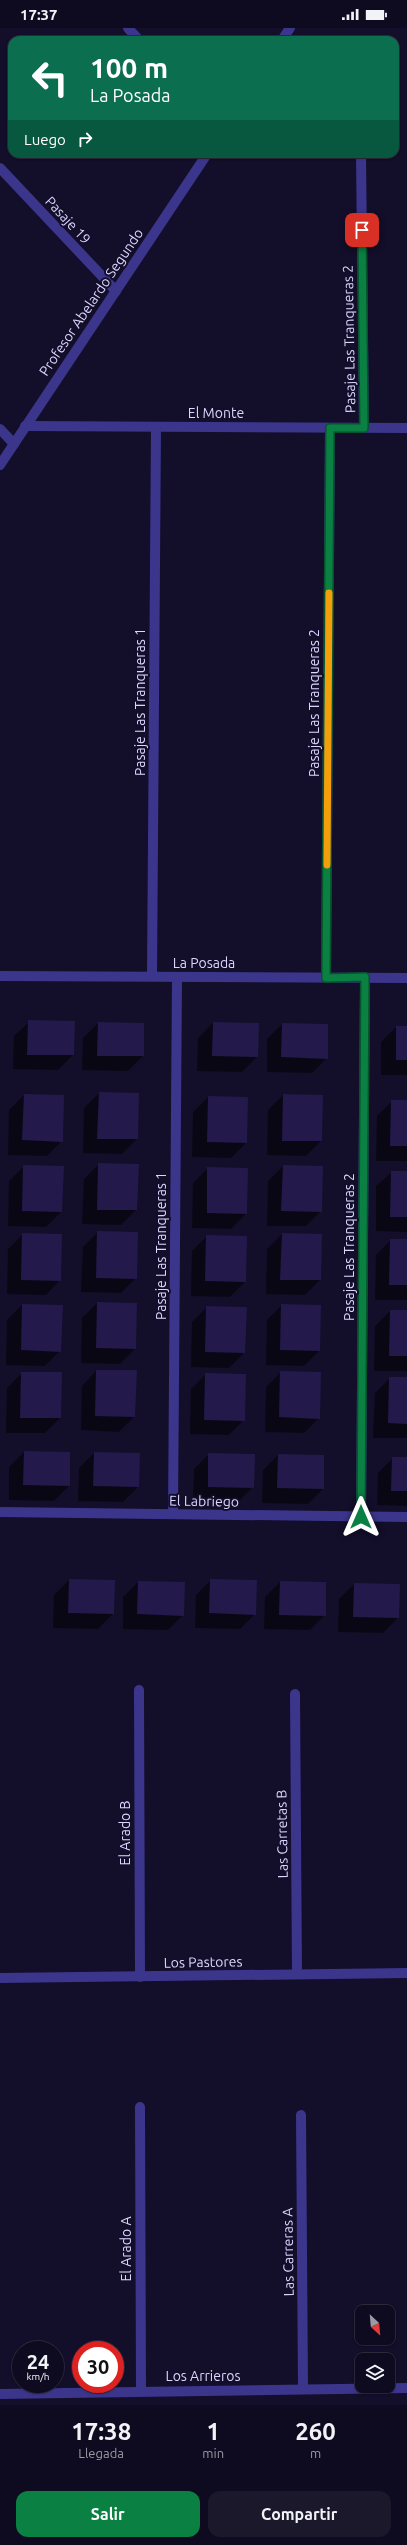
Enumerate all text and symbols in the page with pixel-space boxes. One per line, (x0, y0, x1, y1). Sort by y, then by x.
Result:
text: 17:37 (20, 6, 58, 23)
icon: left (24, 52, 76, 104)
text: 100 m (90, 52, 168, 83)
text: La Posada (90, 85, 171, 105)
icon: right (74, 128, 96, 150)
text: Luego (24, 131, 66, 148)
street label: Pasaje 19 (42, 193, 94, 247)
pin (345, 213, 379, 247)
icon: arrive (351, 219, 373, 241)
street label: Profesor Abelardo Segundo (36, 225, 146, 379)
street label: Pasaje Las Tranqueras 2 (340, 265, 358, 413)
street label: El Monte (188, 405, 244, 421)
street label: Pasaje Las Tranqueras 1 (132, 628, 148, 776)
street label: Pasaje Las Tranqueras 2 (306, 629, 322, 777)
street label: La Posada (173, 955, 235, 971)
street label: Pasaje Las Tranqueras 1 (153, 1172, 169, 1320)
street label: Pasaje Las Tranqueras 2 (341, 1173, 357, 1321)
street label: El Labriego (169, 1492, 239, 1510)
position arrow (340, 1496, 382, 1538)
street label: Las Carretas B (273, 1789, 291, 1878)
street label: El Arado B (117, 1800, 133, 1865)
street label: Los Pastores (163, 1953, 243, 1971)
street label: Las Carreras A (279, 2208, 297, 2296)
street label: El Arado A (118, 2216, 134, 2282)
north arrow (355, 2305, 395, 2345)
map controls (355, 2305, 395, 2393)
speed limit sign: 30 (72, 2341, 124, 2393)
text: 24 (27, 2350, 49, 2373)
button: layers (355, 2353, 395, 2393)
street label: Los Arrieros (166, 2368, 241, 2384)
text: km/h (26, 2371, 50, 2382)
text: 17:38 (71, 2418, 131, 2445)
text: 1 (206, 2418, 220, 2445)
text: 260 (295, 2418, 336, 2445)
text: Llegada (78, 2446, 124, 2460)
text: min (202, 2446, 224, 2460)
text: m (310, 2446, 321, 2460)
button: Salir (16, 2491, 200, 2537)
button: Compartir (208, 2491, 391, 2537)

